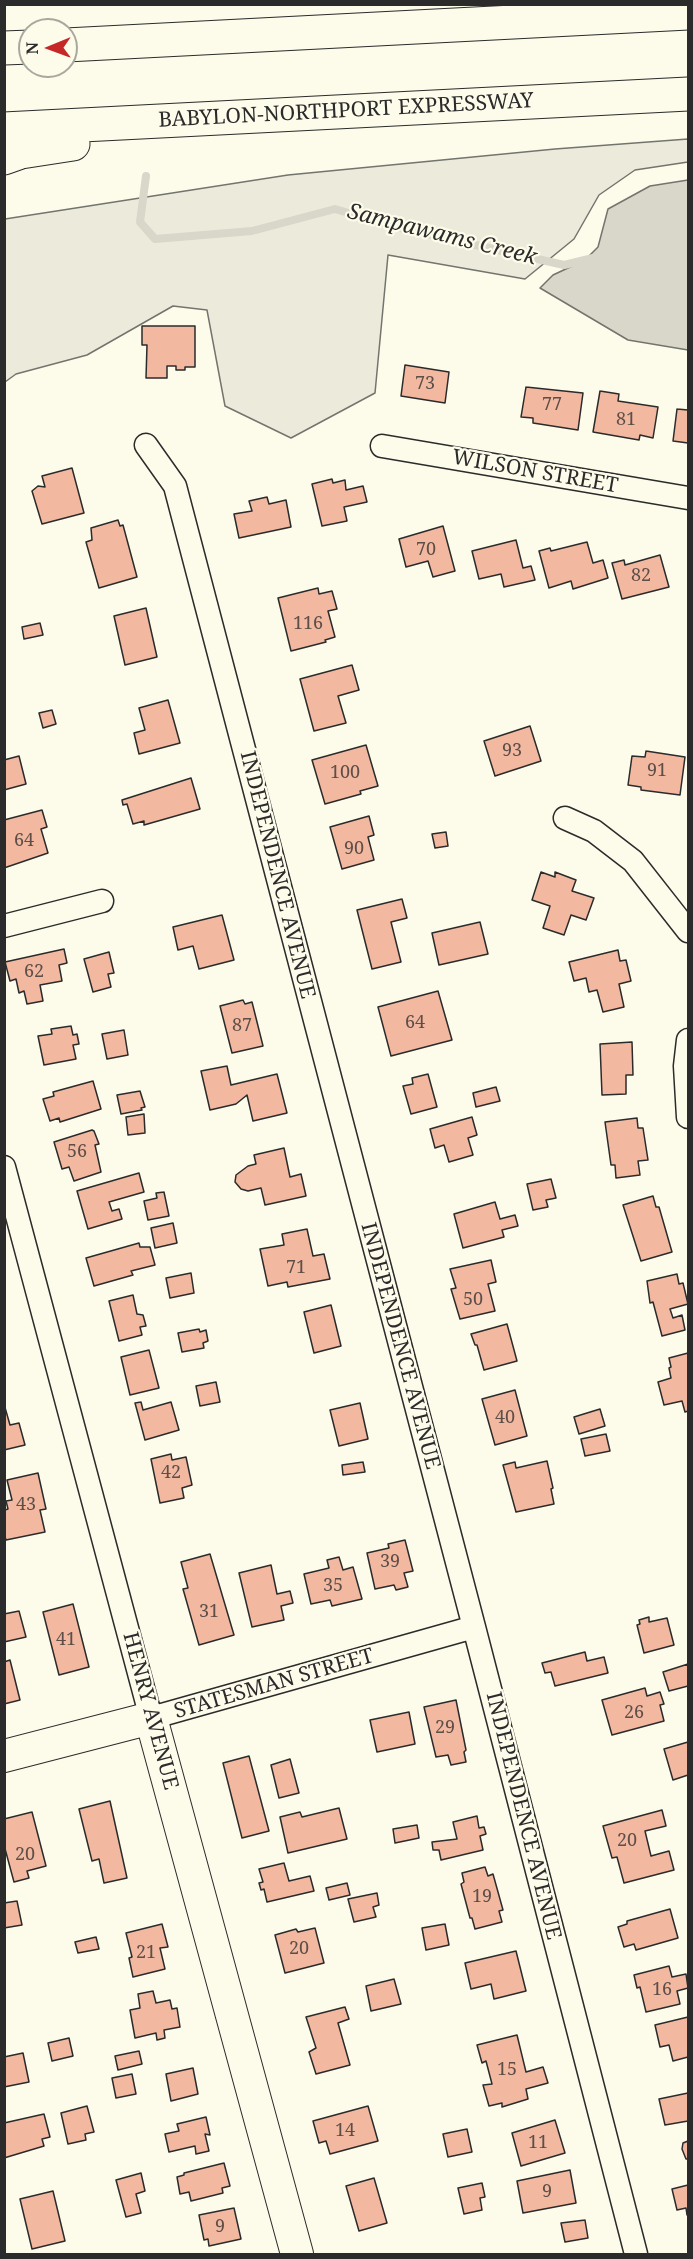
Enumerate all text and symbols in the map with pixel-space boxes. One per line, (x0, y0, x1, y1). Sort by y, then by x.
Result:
north arrow (18, 18, 78, 78)
text: N (21, 42, 43, 55)
street label: BABYLON-NORTHPORT EXPRESSWAY (158, 89, 534, 133)
water label: Sampawams Creek (345, 199, 539, 271)
house number: 73 (415, 373, 435, 395)
house number: 77 (542, 394, 562, 416)
house number: 81 (616, 409, 636, 431)
street label: WILSON STREET (450, 445, 620, 499)
house number: 70 (416, 539, 436, 561)
house number: 82 (631, 565, 651, 587)
house number: 116 (293, 613, 323, 635)
house number: 93 (502, 740, 522, 762)
street label: INDEPENDENCE AVENUE (234, 749, 320, 1001)
house number: 91 (647, 760, 667, 782)
house number: 100 (330, 762, 360, 784)
house number: 64 (14, 830, 34, 852)
house number: 90 (344, 838, 364, 860)
house number: 62 (24, 961, 44, 983)
house number: 64 (405, 1012, 425, 1034)
house number: 87 (232, 1015, 252, 1037)
house number: 56 (67, 1141, 87, 1163)
street label: INDEPENDENCE AVENUE (355, 1220, 445, 1472)
house number: 71 (286, 1257, 306, 1279)
house number: 50 (463, 1289, 483, 1311)
house number: 40 (495, 1407, 515, 1429)
house number: 42 (161, 1462, 181, 1484)
house number: 43 (16, 1494, 36, 1516)
house number: 39 (380, 1551, 400, 1573)
house number: 35 (323, 1575, 343, 1597)
house number: 31 (199, 1601, 219, 1623)
house number: 41 (56, 1629, 76, 1651)
street label: HENRY AVENUE (117, 1629, 183, 1793)
street label: STATESMAN STREET (171, 1643, 377, 1725)
street label: INDEPENDENCE AVENUE (480, 1690, 566, 1942)
house number: 26 (624, 1702, 644, 1724)
house number: 29 (435, 1717, 455, 1739)
house number: 20 (617, 1830, 637, 1852)
house number: 20 (15, 1844, 35, 1866)
house number: 19 (472, 1886, 492, 1908)
house number: 20 (289, 1938, 309, 1960)
house number: 21 (136, 1942, 156, 1964)
house number: 16 (652, 1979, 672, 2001)
house number: 15 (497, 2059, 517, 2081)
house number: 14 (335, 2120, 355, 2142)
house number: 11 (528, 2132, 548, 2154)
house number: 9 (542, 2181, 552, 2203)
house number: 9 (215, 2216, 225, 2238)

